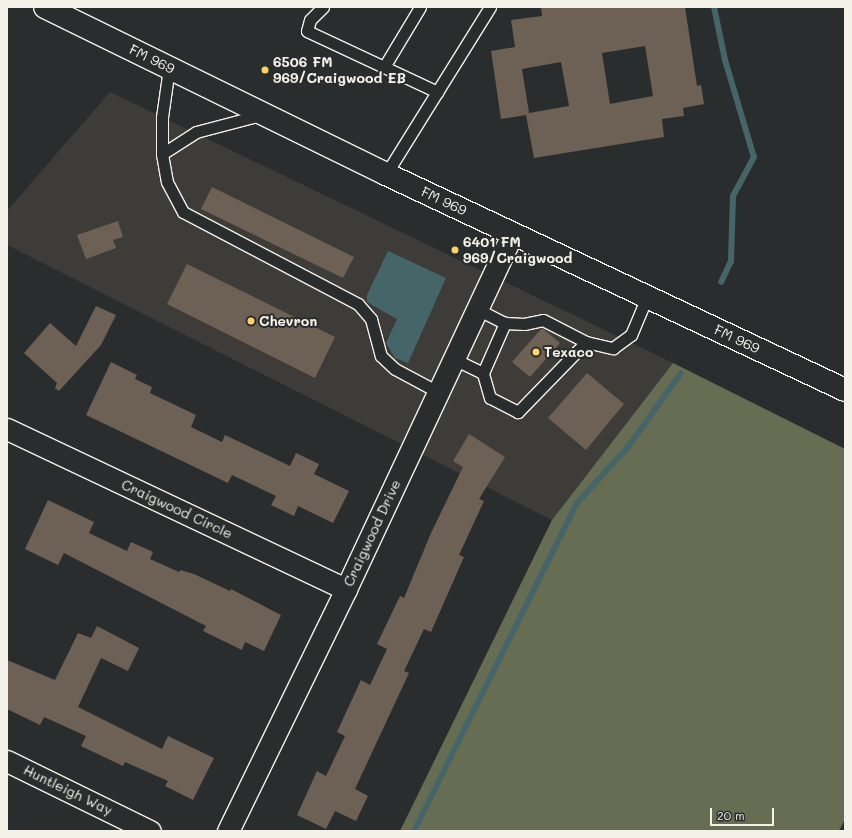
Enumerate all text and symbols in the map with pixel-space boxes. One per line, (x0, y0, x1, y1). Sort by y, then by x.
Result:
street label: FM 969 (127, 41, 177, 77)
place label: 6506 FM 969/Craigwood EB (273, 54, 406, 86)
marker: 6506 FM 969/Craigwood EB (260, 65, 270, 75)
street label: FM 969 (418, 183, 470, 219)
place label: 6401 FM 969/Craigwood (463, 234, 572, 266)
marker: 6401 FM 969/Craigwood (450, 245, 460, 255)
place label: Chevron (259, 313, 317, 329)
marker: Chevron (246, 316, 256, 326)
street label: FM 969 (711, 321, 763, 357)
place label: Texaco (544, 344, 593, 360)
marker: Texaco (531, 347, 541, 357)
street label: Craigwood Circle (119, 476, 235, 542)
street label: Craigwood Drive (340, 477, 404, 589)
street label: Huntleigh Way (21, 761, 115, 819)
scale bar (712, 800, 776, 826)
text: 20 m (717, 807, 745, 823)

